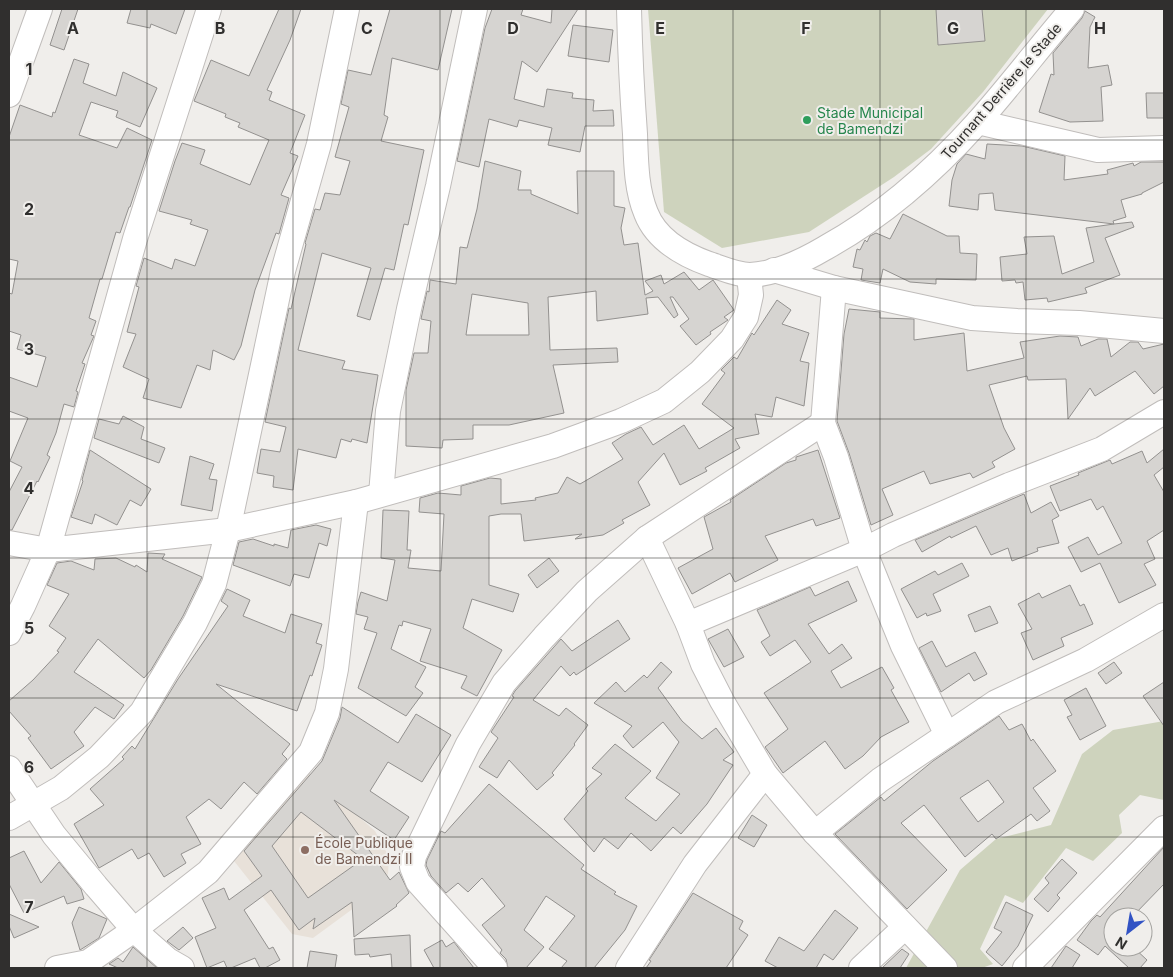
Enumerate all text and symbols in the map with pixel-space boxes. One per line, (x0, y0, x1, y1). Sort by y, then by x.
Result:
text: A (67, 18, 79, 38)
text: B (215, 18, 225, 38)
text: C (361, 18, 373, 38)
text: D (507, 18, 519, 38)
text: E (655, 18, 665, 38)
text: F (801, 18, 811, 38)
text: G (947, 18, 959, 38)
text: H (1094, 18, 1106, 38)
street label: Tournant Derrière le Stade (937, 20, 1065, 162)
text: 1 (26, 59, 32, 79)
place label: Stade Municipal de Bamendzi (817, 104, 923, 137)
marker: Stade Municipal de Bamendzi (801, 114, 813, 126)
text: 2 (24, 199, 34, 219)
text: 3 (24, 339, 34, 359)
text: 4 (24, 478, 35, 498)
text: 5 (24, 618, 34, 638)
text: 6 (24, 757, 34, 777)
place label: École Publique de Bamendzi II (315, 834, 413, 867)
marker: École Publique de Bamendzi II (299, 844, 311, 856)
text: 7 (24, 897, 34, 917)
north arrow (1103, 907, 1153, 957)
text: N (1112, 934, 1130, 954)

